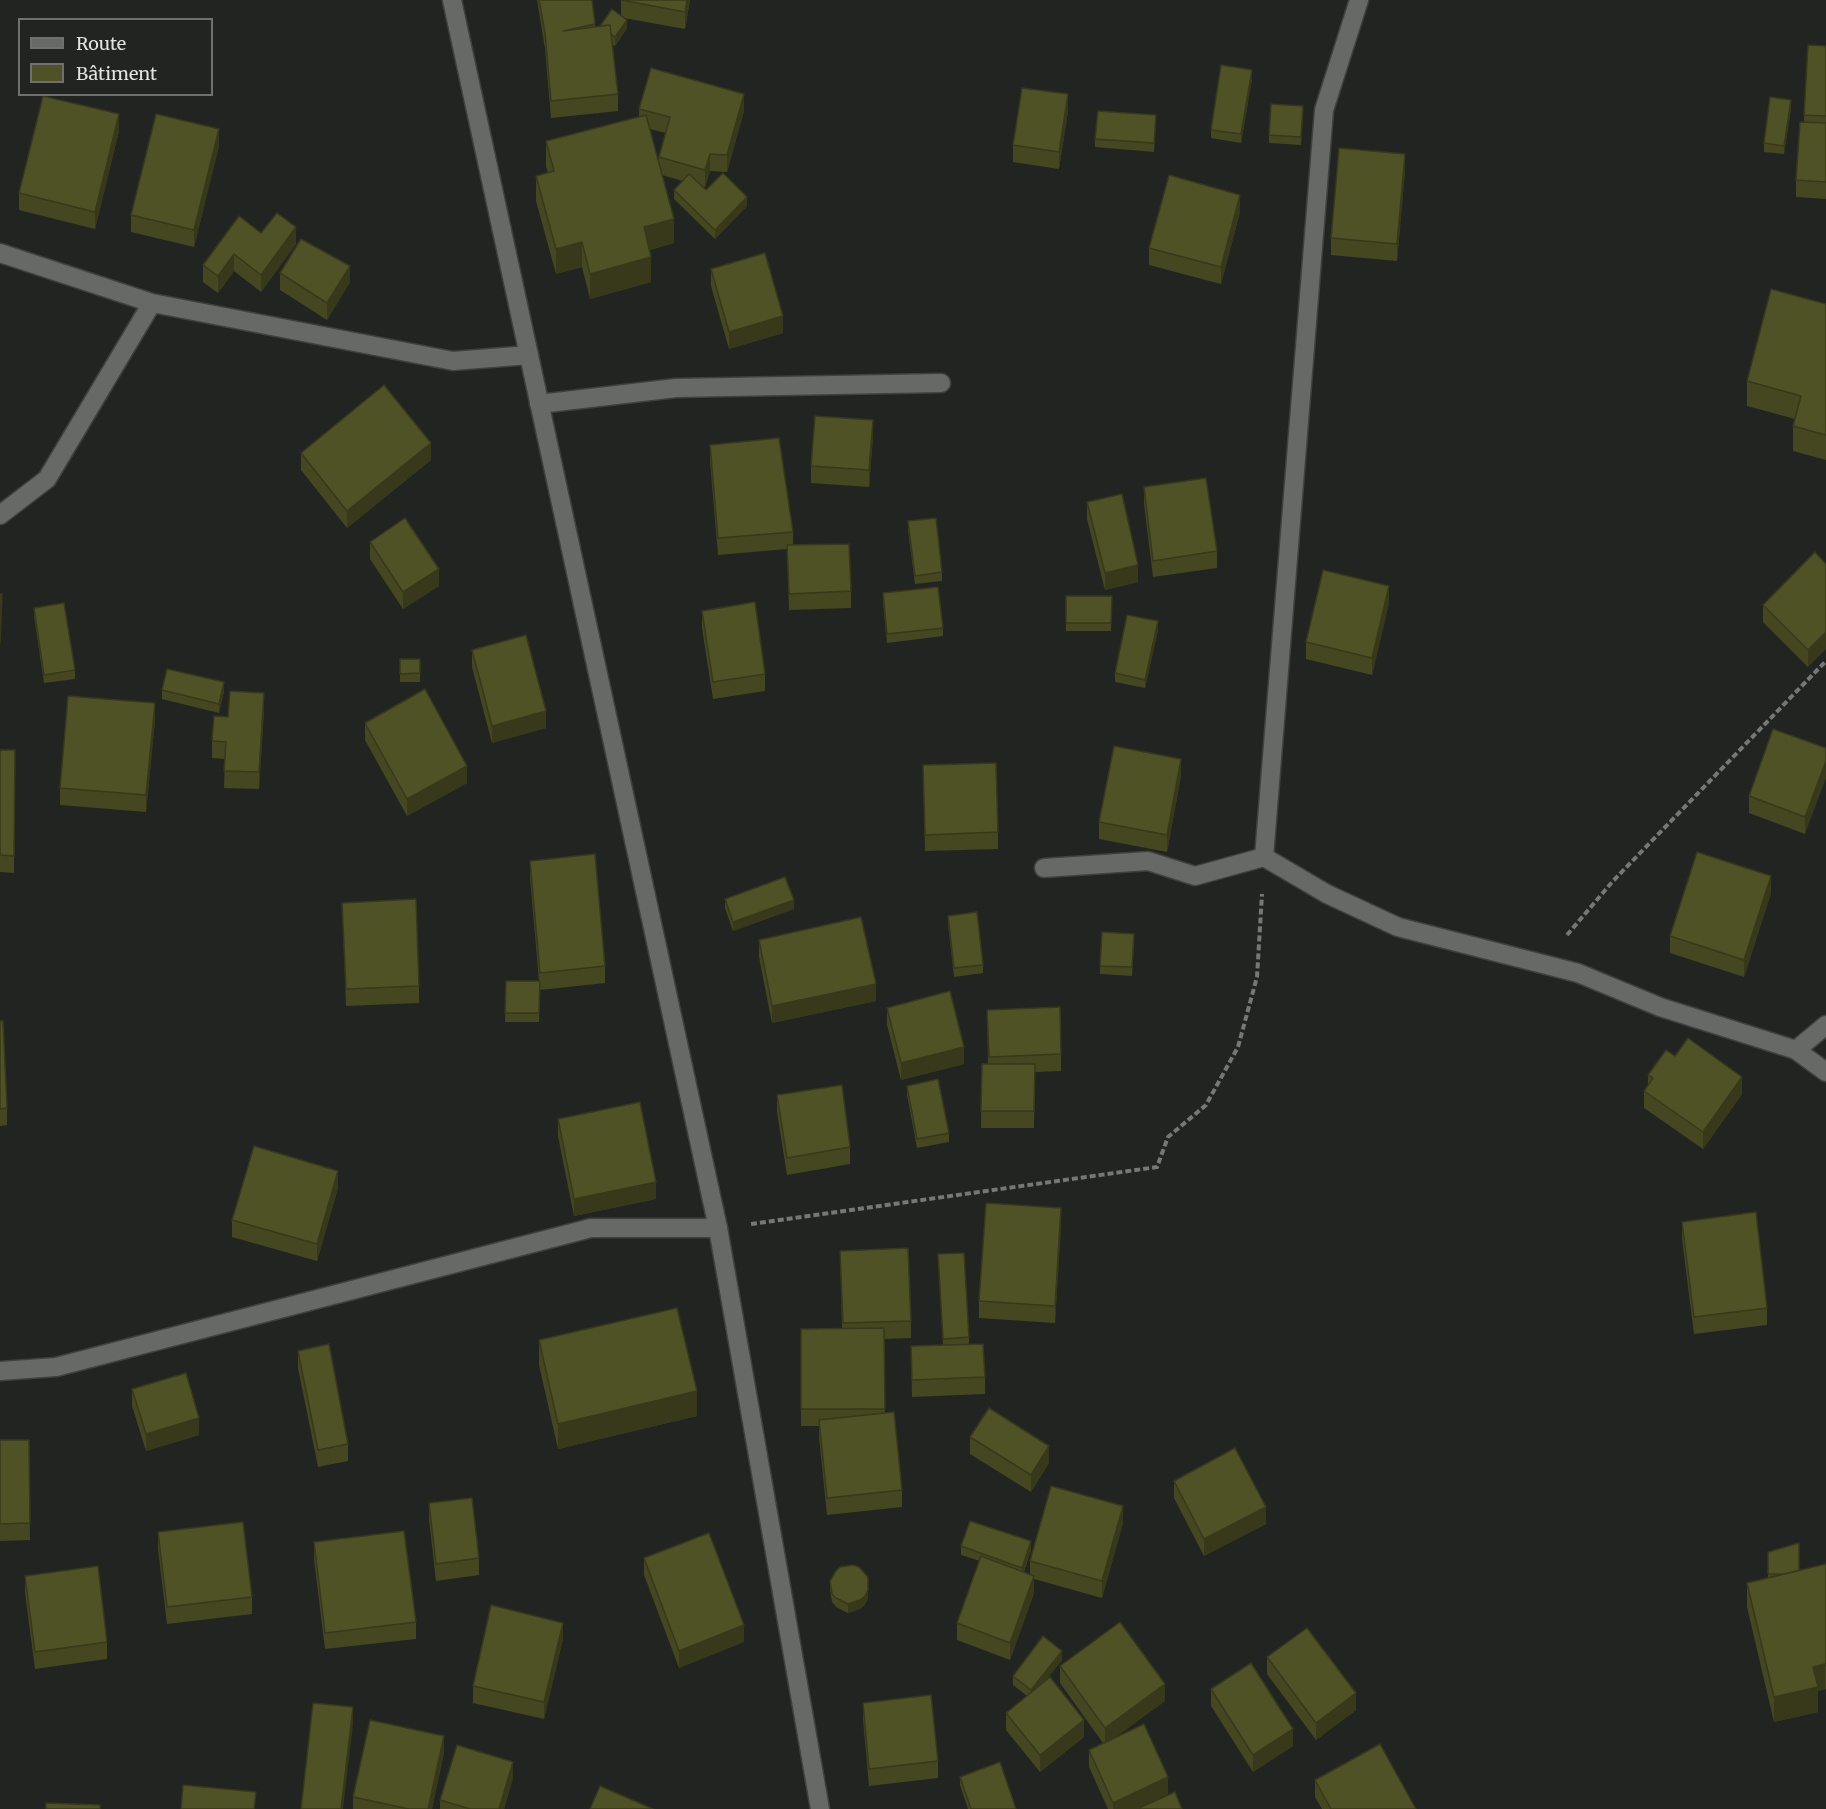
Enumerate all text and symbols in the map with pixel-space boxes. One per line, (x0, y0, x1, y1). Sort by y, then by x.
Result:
legend (18, 18, 213, 96)
text: Route (76, 32, 126, 55)
text: Bâtiment (76, 62, 157, 85)

